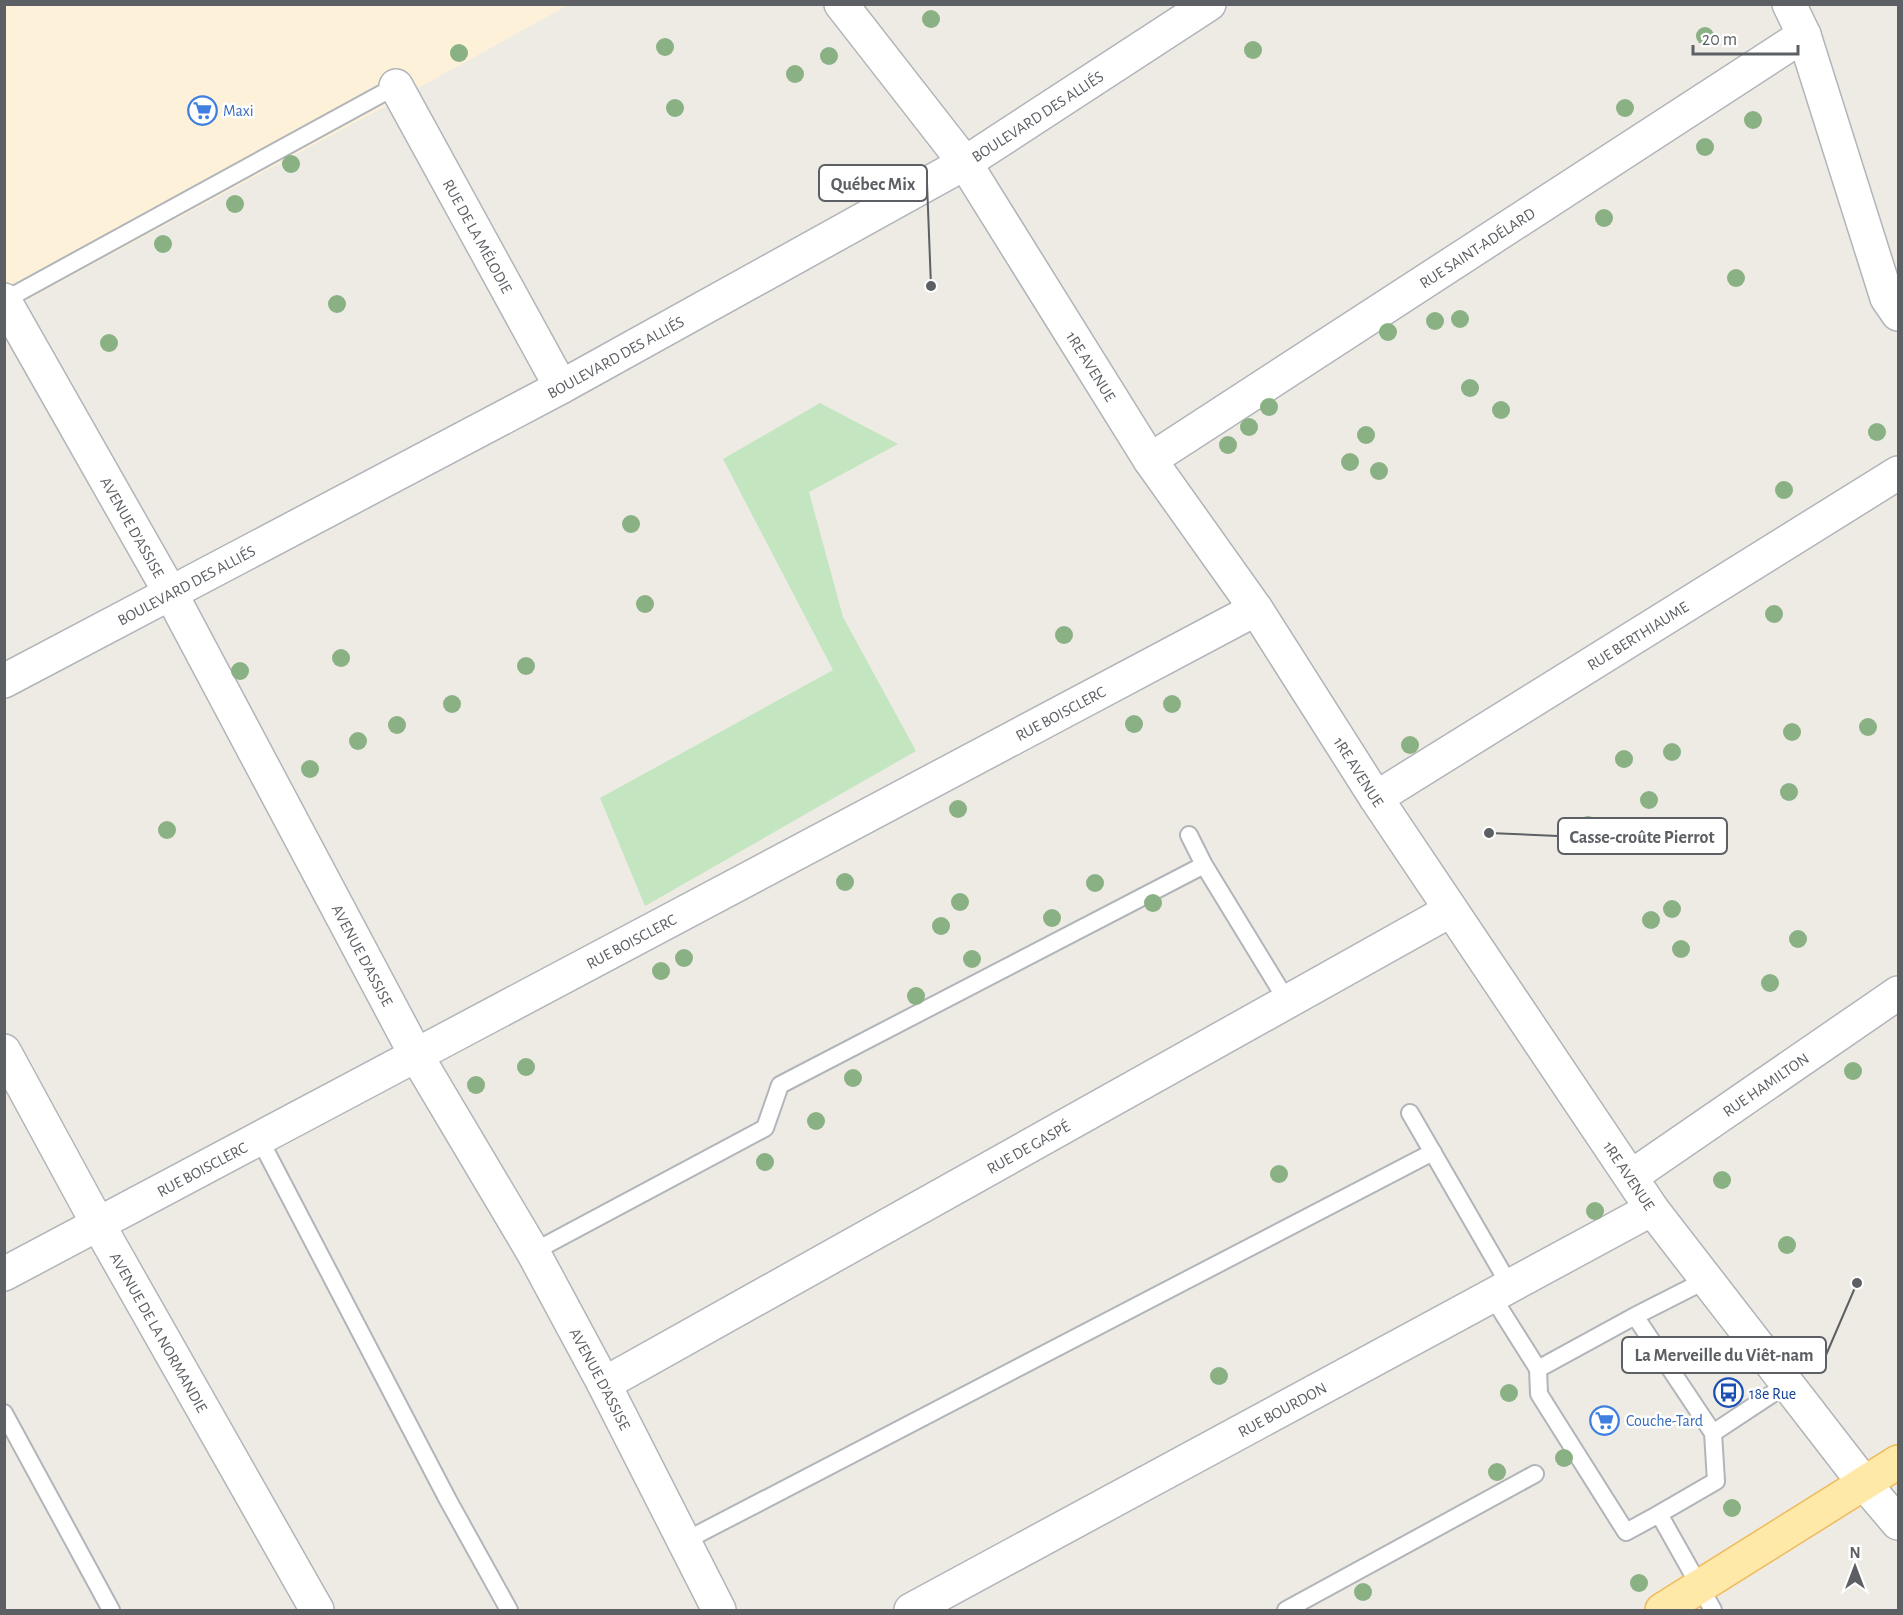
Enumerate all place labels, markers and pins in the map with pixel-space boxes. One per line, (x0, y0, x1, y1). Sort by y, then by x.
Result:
supermarket icon: Maxi (186, 94, 218, 126)
place label: Maxi (223, 103, 254, 119)
callout: Québec Mix (819, 165, 927, 201)
callout: Casse-croûte Pierrot (1558, 818, 1727, 854)
callout: La Merveille du Viêt-nam (1622, 1337, 1826, 1373)
bus stop icon: 18e Rue (1712, 1377, 1744, 1409)
place label: 18e Rue (1749, 1386, 1796, 1402)
supermarket icon: Couche-Tard (1589, 1404, 1621, 1436)
place label: Couche-Tard (1626, 1413, 1703, 1429)

